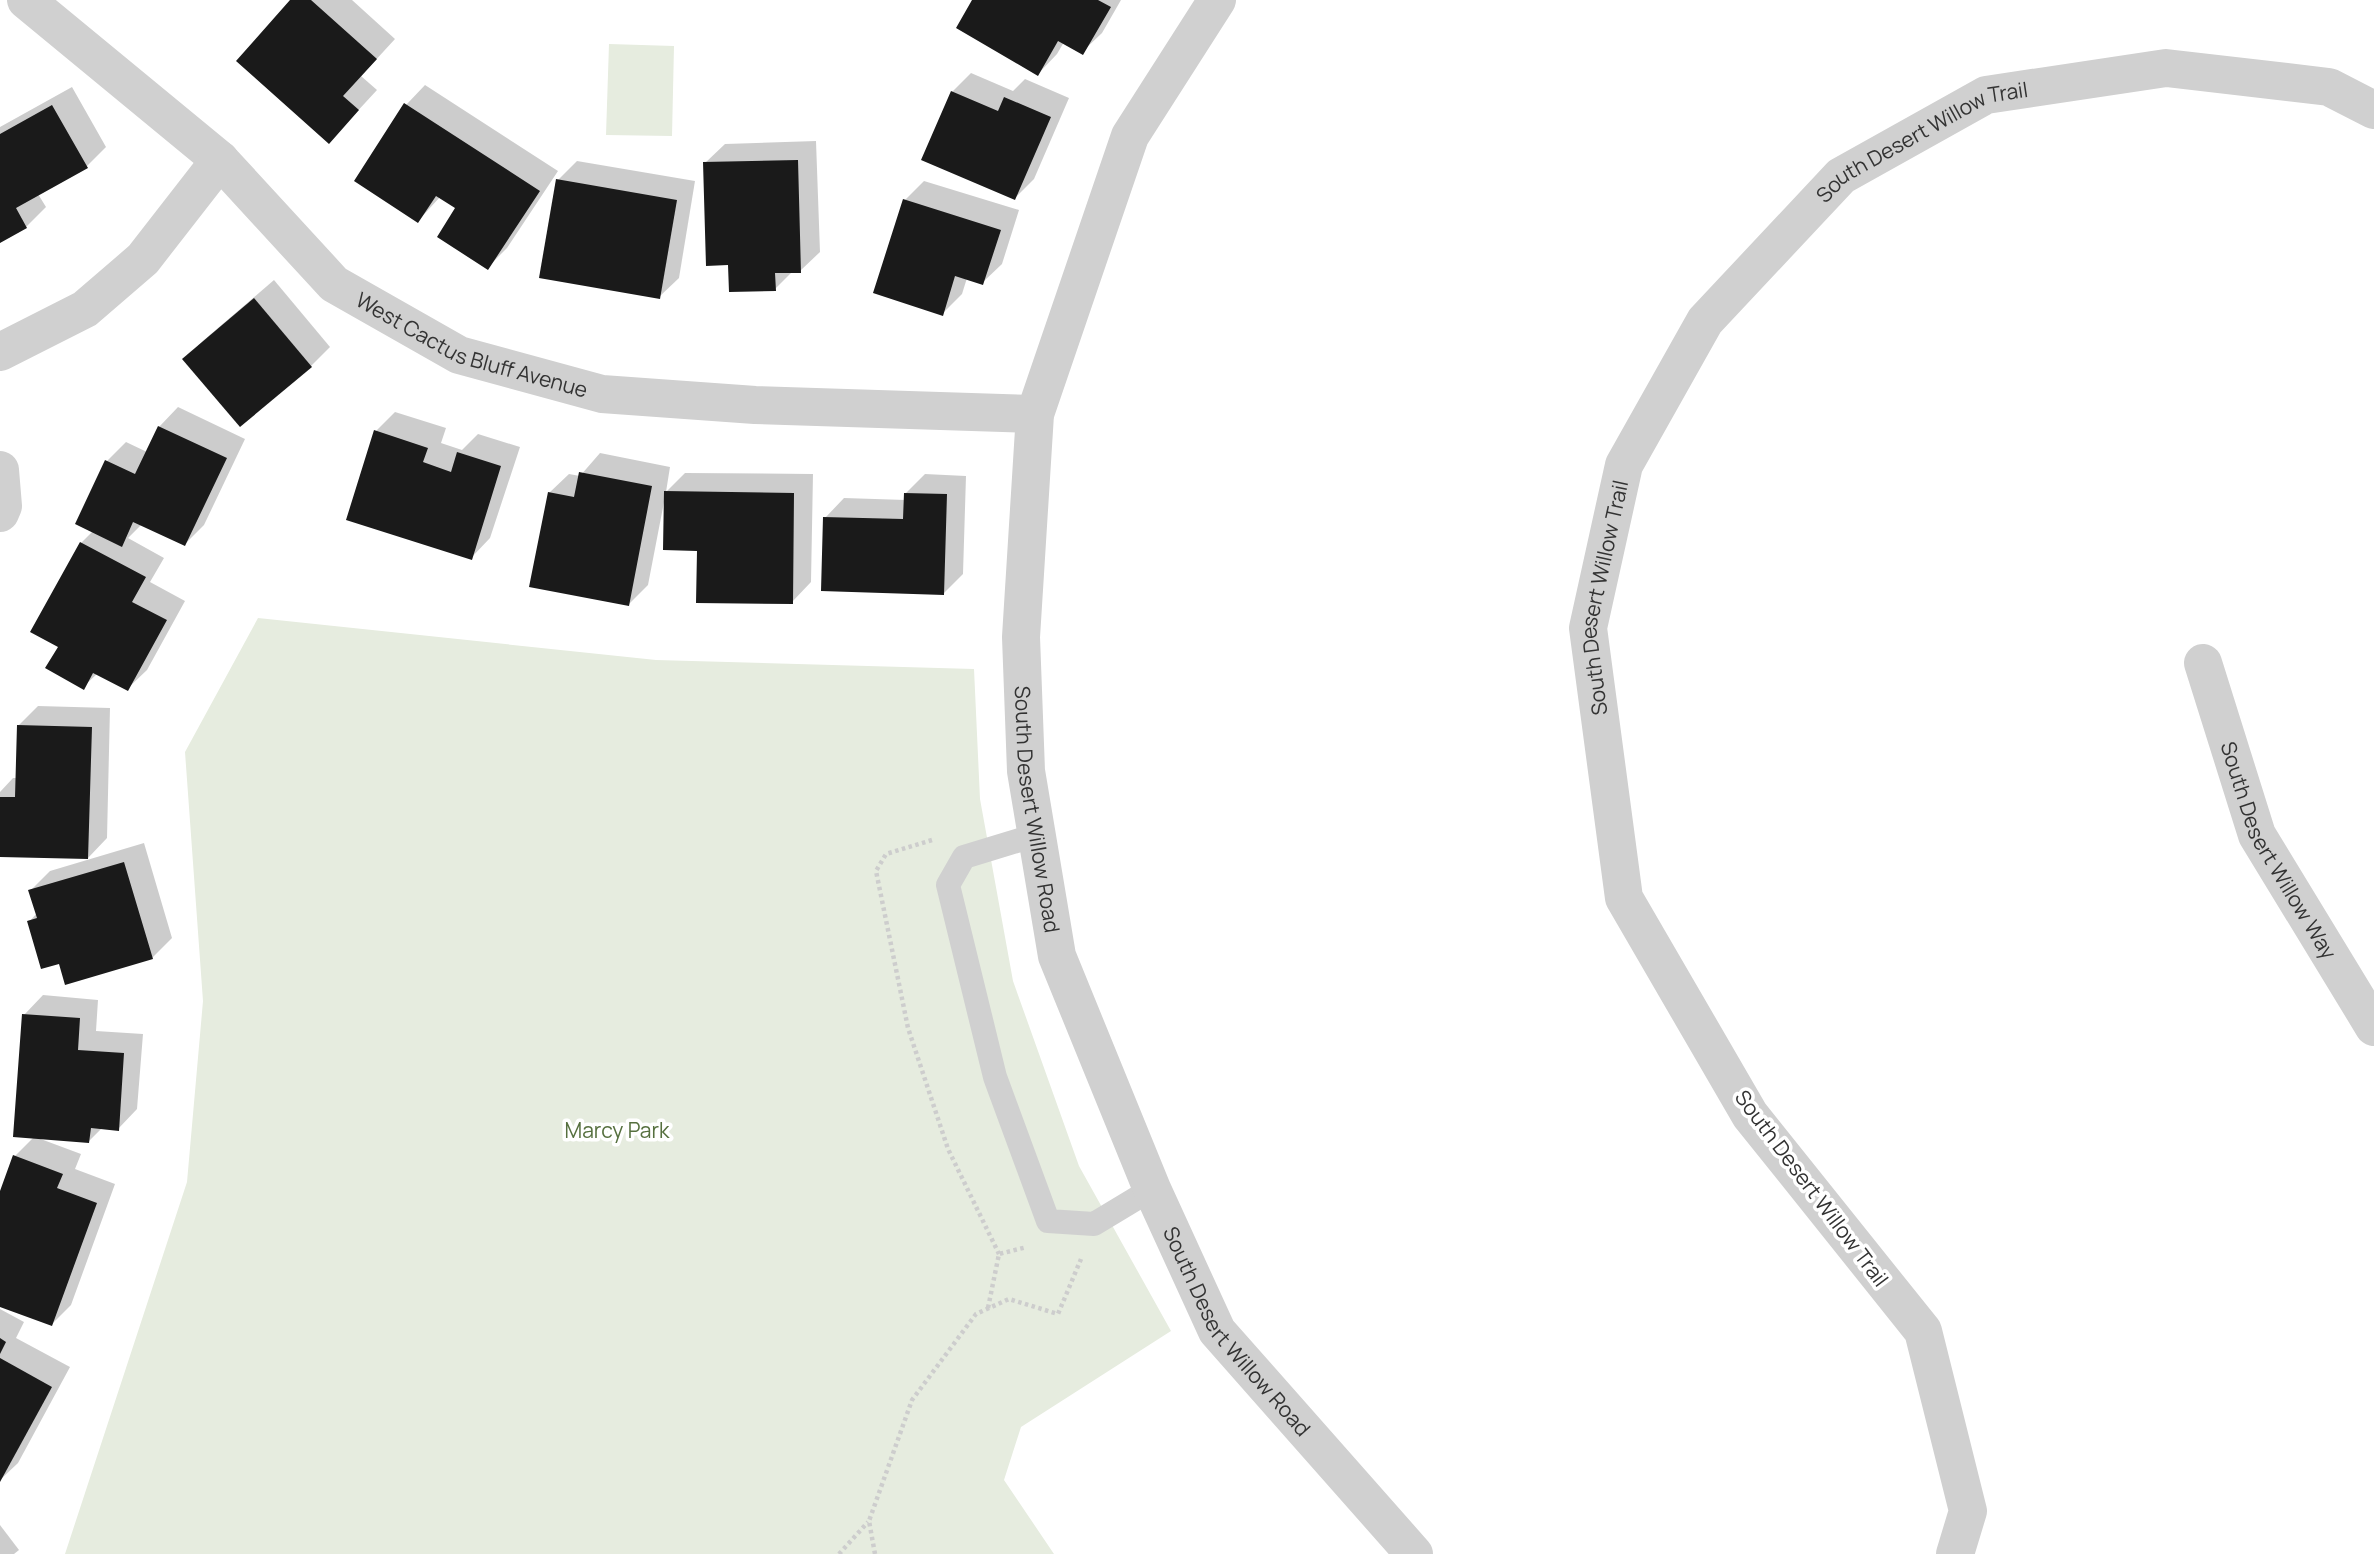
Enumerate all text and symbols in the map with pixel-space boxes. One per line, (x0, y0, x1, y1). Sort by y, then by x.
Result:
street label: South Desert Willow Trail (1810, 75, 2030, 208)
street label: West Cactus Bluff Avenue (351, 285, 591, 403)
street label: South Desert Willow Trail (1574, 477, 1634, 717)
street label: South Desert Willow Road (1009, 685, 1067, 935)
street label: South Desert Willow Way (2215, 738, 2343, 964)
street label: South Desert Willow Trail (1729, 1084, 1895, 1292)
park label: Marcy Park (564, 1116, 670, 1144)
street label: South Desert Willow Road (1157, 1222, 1317, 1442)

